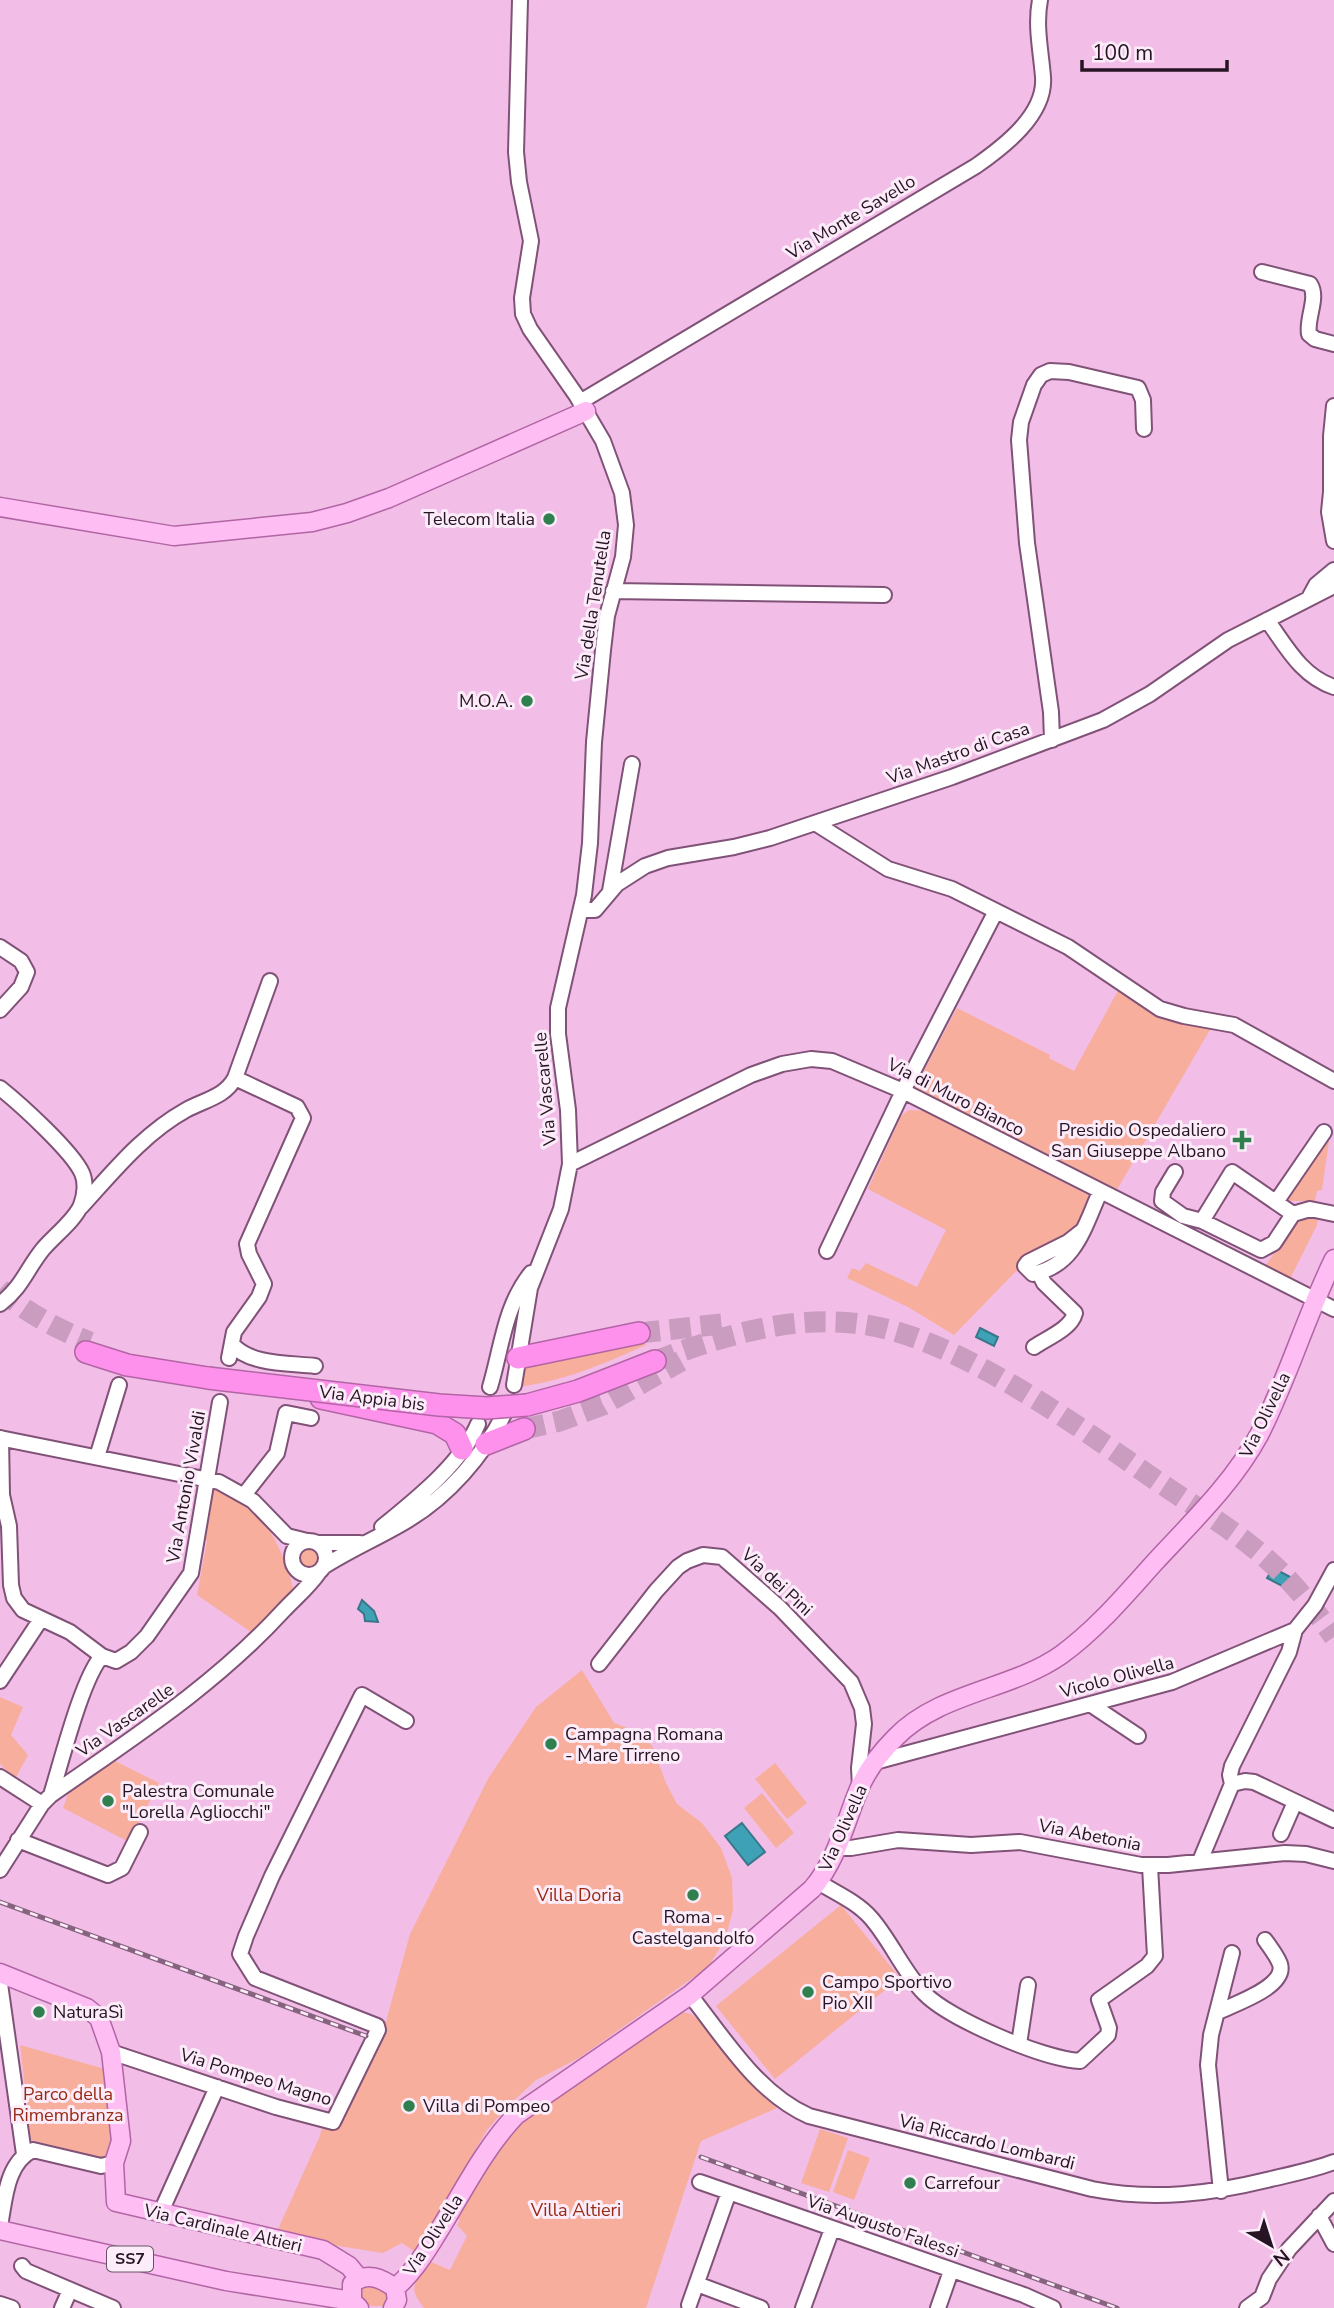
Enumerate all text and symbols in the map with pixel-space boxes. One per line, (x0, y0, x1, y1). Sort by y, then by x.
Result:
scale bar (1082, 28, 1227, 72)
text: 100 m (1092, 39, 1153, 67)
street label: Via Monte Savello (781, 169, 920, 266)
place label: Telecom Italia (423, 507, 535, 531)
marker: Telecom Italia (541, 511, 557, 527)
street label: Via della Tenutella (569, 529, 617, 682)
place label: M.O.A. (459, 689, 513, 713)
marker: M.O.A. (519, 693, 535, 709)
street label: Via Mastro di Casa (882, 716, 1033, 790)
street label: Via Vascarelle (528, 1031, 562, 1148)
street label: Via di Muro Bianco (882, 1052, 1029, 1142)
place label: Presidio Ospedaliero San Giuseppe Albano (1051, 1118, 1226, 1163)
marker: Presidio Ospedaliero San Giuseppe Albano (1232, 1130, 1252, 1150)
street label: Via Olivella (1233, 1368, 1296, 1463)
street label: Via Appia bis (317, 1379, 426, 1416)
street label: Via Antonio Vivaldi (161, 1409, 211, 1566)
street label: Via dei Pini (735, 1542, 818, 1621)
street label: Vicolo Olivella (1056, 1650, 1177, 1704)
street label: Via Vascarelle (71, 1677, 179, 1763)
place label: Campagna Romana - Mare Tirreno (565, 1722, 723, 1767)
marker: Campagna Romana - Mare Tirreno (543, 1736, 559, 1752)
place label: Palestra Comunale "Lorella Agliocchi" (122, 1779, 274, 1824)
street label: Via Olivella (813, 1781, 873, 1876)
marker: Palestra Comunale "Lorella Agliocchi" (100, 1793, 116, 1809)
street label: Via Abetonia (1036, 1813, 1143, 1857)
park label: Villa Doria (536, 1883, 621, 1907)
marker: Roma - Castelgandolfo (685, 1887, 701, 1903)
place label: Roma - Castelgandolfo (632, 1905, 754, 1950)
place label: Campo Sportivo Pio XII (822, 1970, 952, 2015)
marker: Campo Sportivo Pio XII (800, 1984, 816, 2000)
place label: NaturaSì (53, 2000, 123, 2024)
marker: NaturaSì (31, 2004, 47, 2020)
street label: Via Pompeo Magno (176, 2042, 335, 2112)
park label: Parco della Rimembranza (12, 2082, 124, 2127)
place label: Villa di Pompeo (422, 2094, 550, 2118)
marker: Villa di Pompeo (401, 2098, 417, 2114)
street label: Via Riccardo Lombardi (896, 2108, 1077, 2175)
place label: Carrefour (924, 2171, 1001, 2195)
marker: Carrefour (902, 2175, 918, 2191)
street label: Via Augusto Falessi (803, 2188, 962, 2263)
street label: Via Olivella (397, 2189, 468, 2281)
street label: Via Cardinale Altieri (141, 2198, 304, 2258)
park label: Villa Altieri (530, 2198, 621, 2222)
north arrow (1236, 2210, 1306, 2280)
text: N (1267, 2243, 1295, 2272)
road number: SS7 (107, 2246, 153, 2272)

